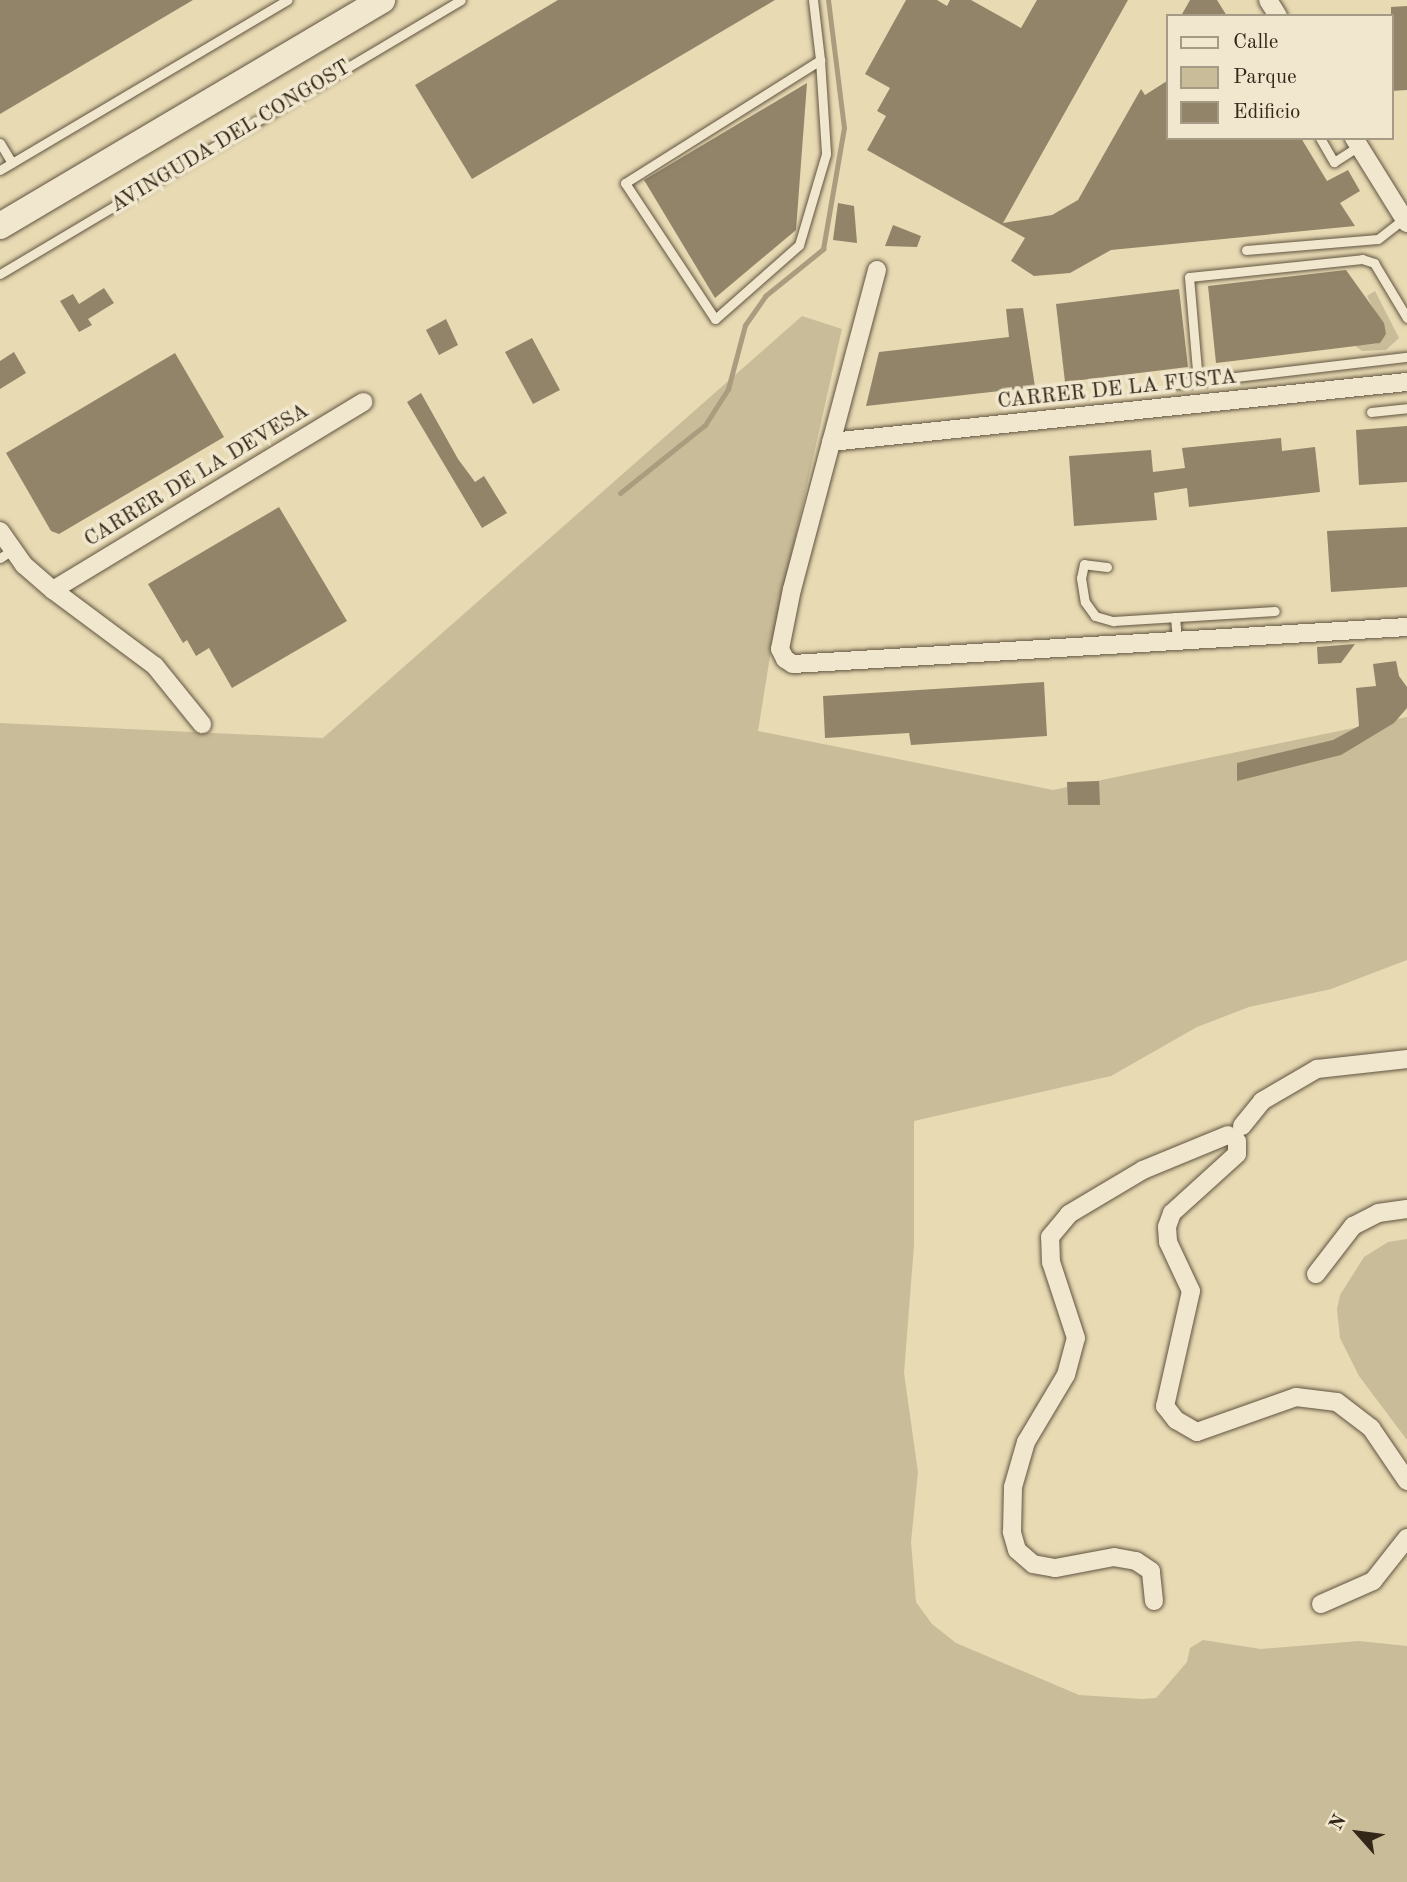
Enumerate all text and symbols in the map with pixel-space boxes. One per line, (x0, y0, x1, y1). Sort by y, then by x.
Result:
legend (1166, 14, 1393, 140)
text: Calle (1233, 32, 1278, 53)
street label: AVINGUDA DEL CONGOST (107, 55, 355, 219)
text: Parque (1233, 67, 1297, 88)
text: Edificio (1233, 102, 1301, 123)
street label: CARRER DE LA FUSTA (996, 365, 1238, 415)
street label: CARRER DE LA DEVESA (80, 399, 314, 553)
north arrow (1323, 1798, 1393, 1868)
text: N (1327, 1812, 1351, 1834)

